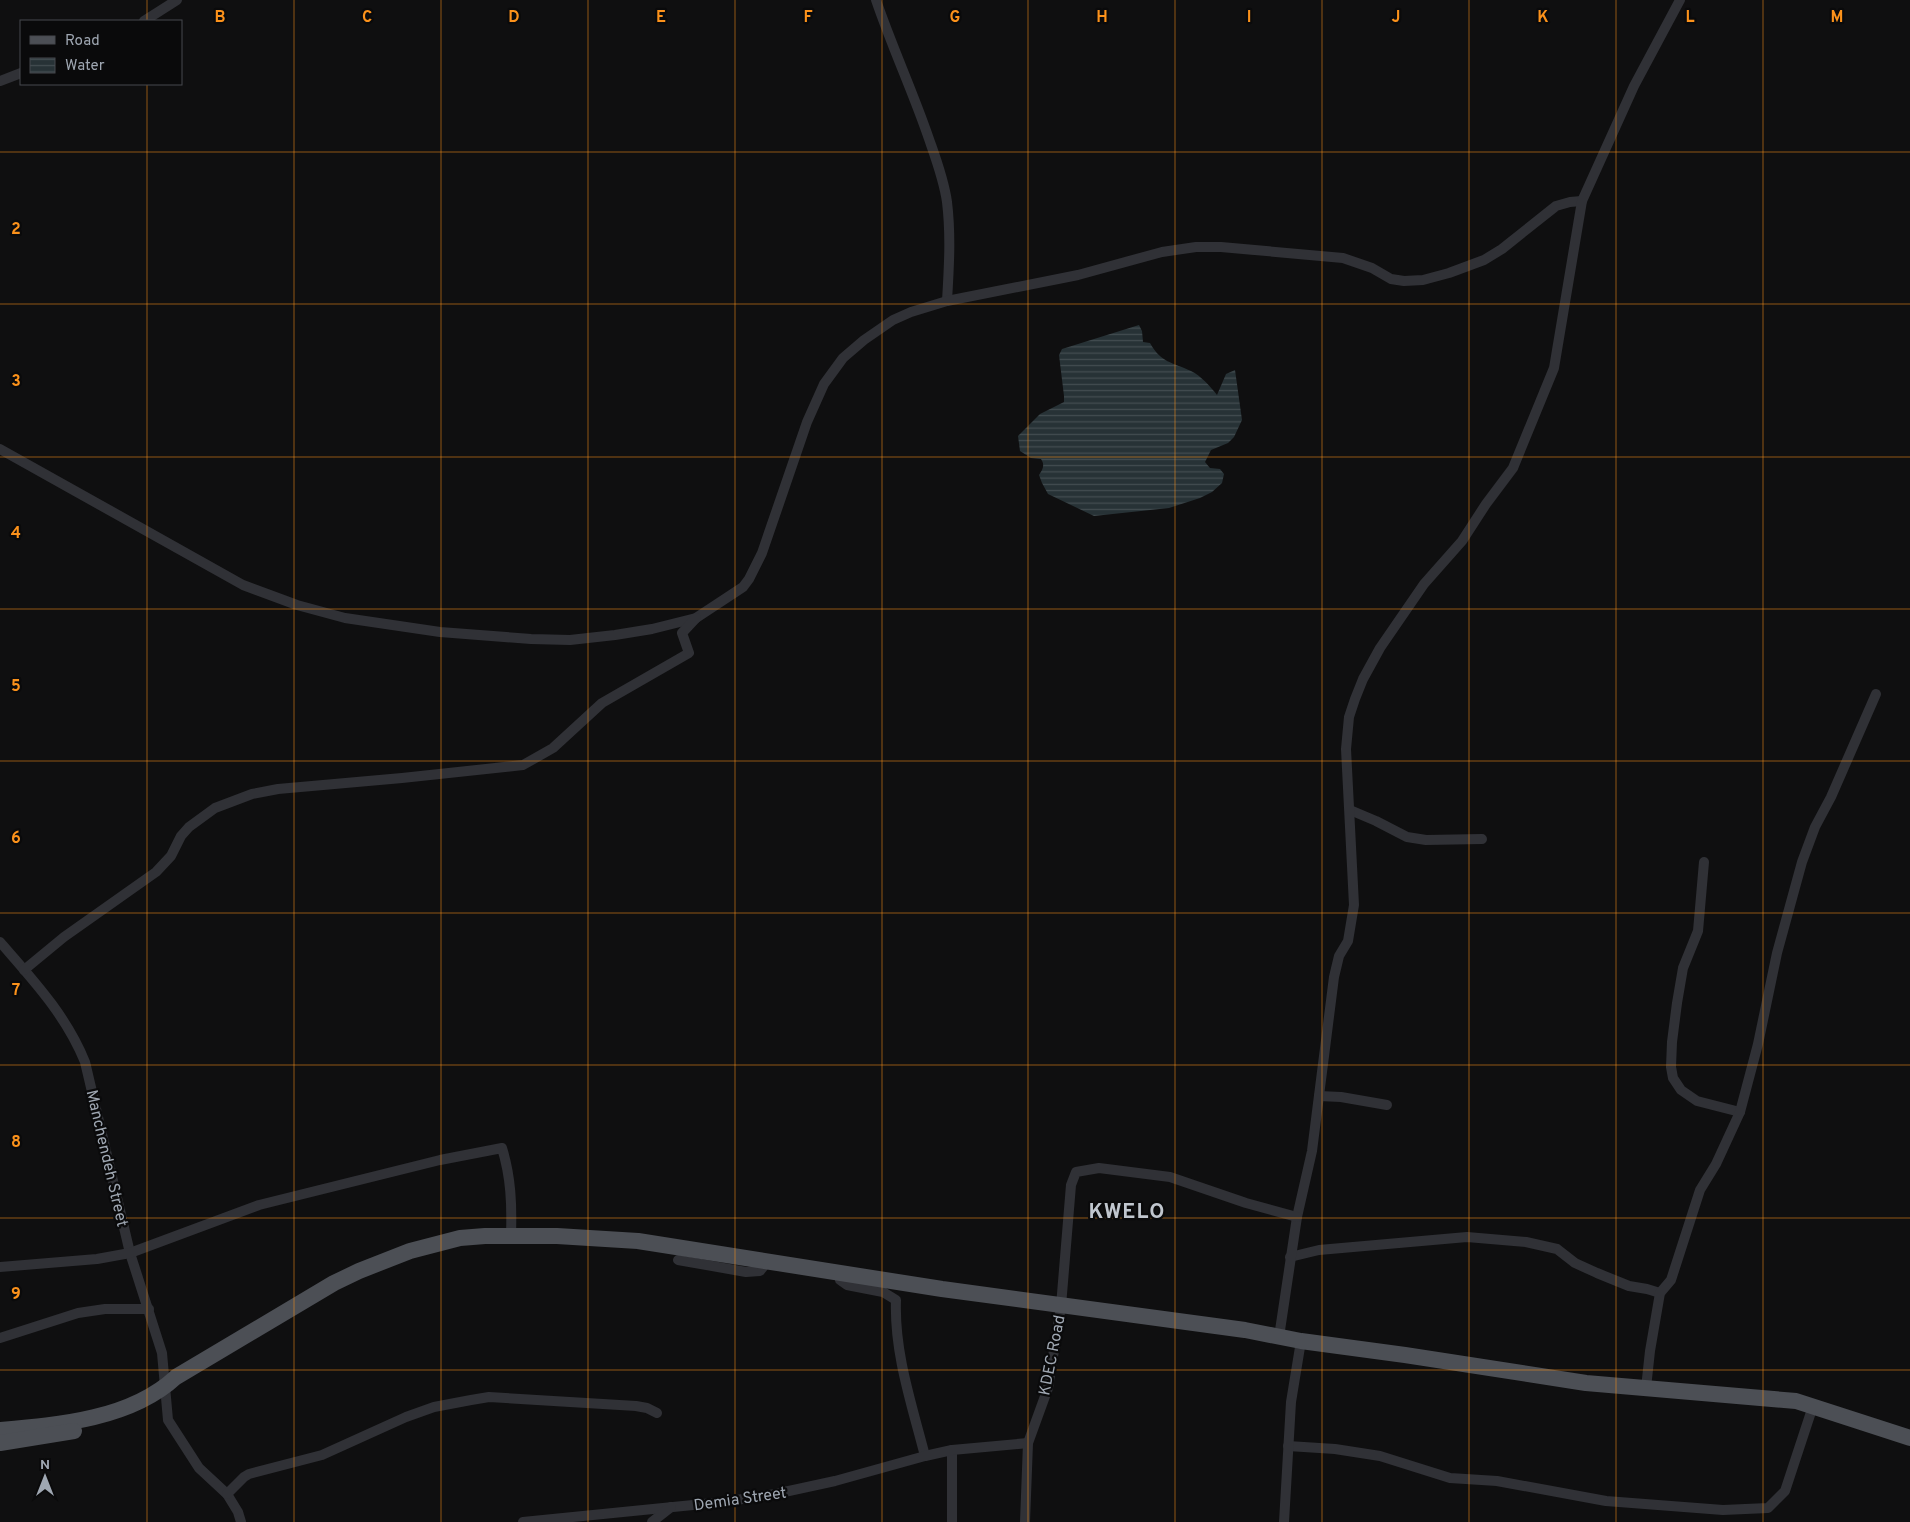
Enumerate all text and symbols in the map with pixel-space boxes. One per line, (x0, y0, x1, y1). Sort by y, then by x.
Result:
text: B (214, 8, 226, 28)
text: C (362, 8, 372, 28)
text: D (508, 8, 520, 28)
text: E (656, 8, 666, 28)
text: F (803, 8, 813, 28)
text: G (950, 8, 960, 28)
text: H (1096, 8, 1108, 28)
text: I (1247, 8, 1251, 28)
text: J (1392, 8, 1400, 28)
text: K (1537, 8, 1549, 28)
text: L (1685, 8, 1695, 28)
text: M (1831, 8, 1843, 28)
legend (20, 20, 182, 85)
text: Road (65, 32, 100, 51)
text: Water (65, 57, 105, 76)
text: 2 (11, 220, 21, 240)
text: 3 (11, 372, 21, 392)
text: 4 (11, 524, 21, 544)
text: 5 (11, 677, 21, 697)
text: 6 (11, 829, 21, 849)
text: 7 (12, 981, 20, 1001)
street label: Manchendeh Street (81, 1088, 132, 1229)
text: 8 (11, 1133, 21, 1153)
district label: KWELO (1089, 1199, 1165, 1226)
text: 9 (11, 1285, 21, 1305)
street label: KDEC Road (1035, 1313, 1071, 1397)
north arrow (20, 1452, 70, 1502)
text: N (40, 1457, 50, 1474)
street label: Demia Street (693, 1484, 788, 1516)

